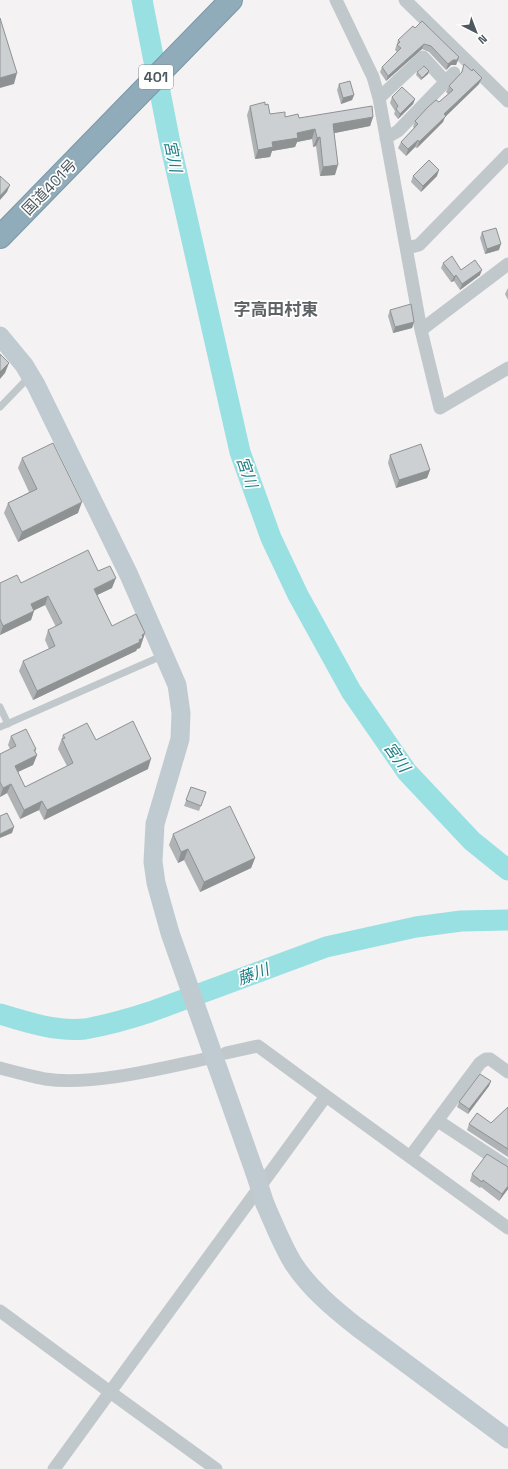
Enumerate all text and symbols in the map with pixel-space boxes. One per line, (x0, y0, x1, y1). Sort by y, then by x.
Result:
north arrow (456, 12, 496, 52)
text: N (475, 32, 490, 47)
road number: 401 (139, 65, 173, 89)
water label: 宮川 (159, 138, 187, 176)
street label: 国道401号 (18, 155, 80, 219)
district label: 字高田村東 (234, 298, 319, 320)
water label: 宮川 (232, 453, 263, 492)
water label: 宮川 (379, 738, 416, 778)
water label: 藤川 (234, 958, 273, 989)

